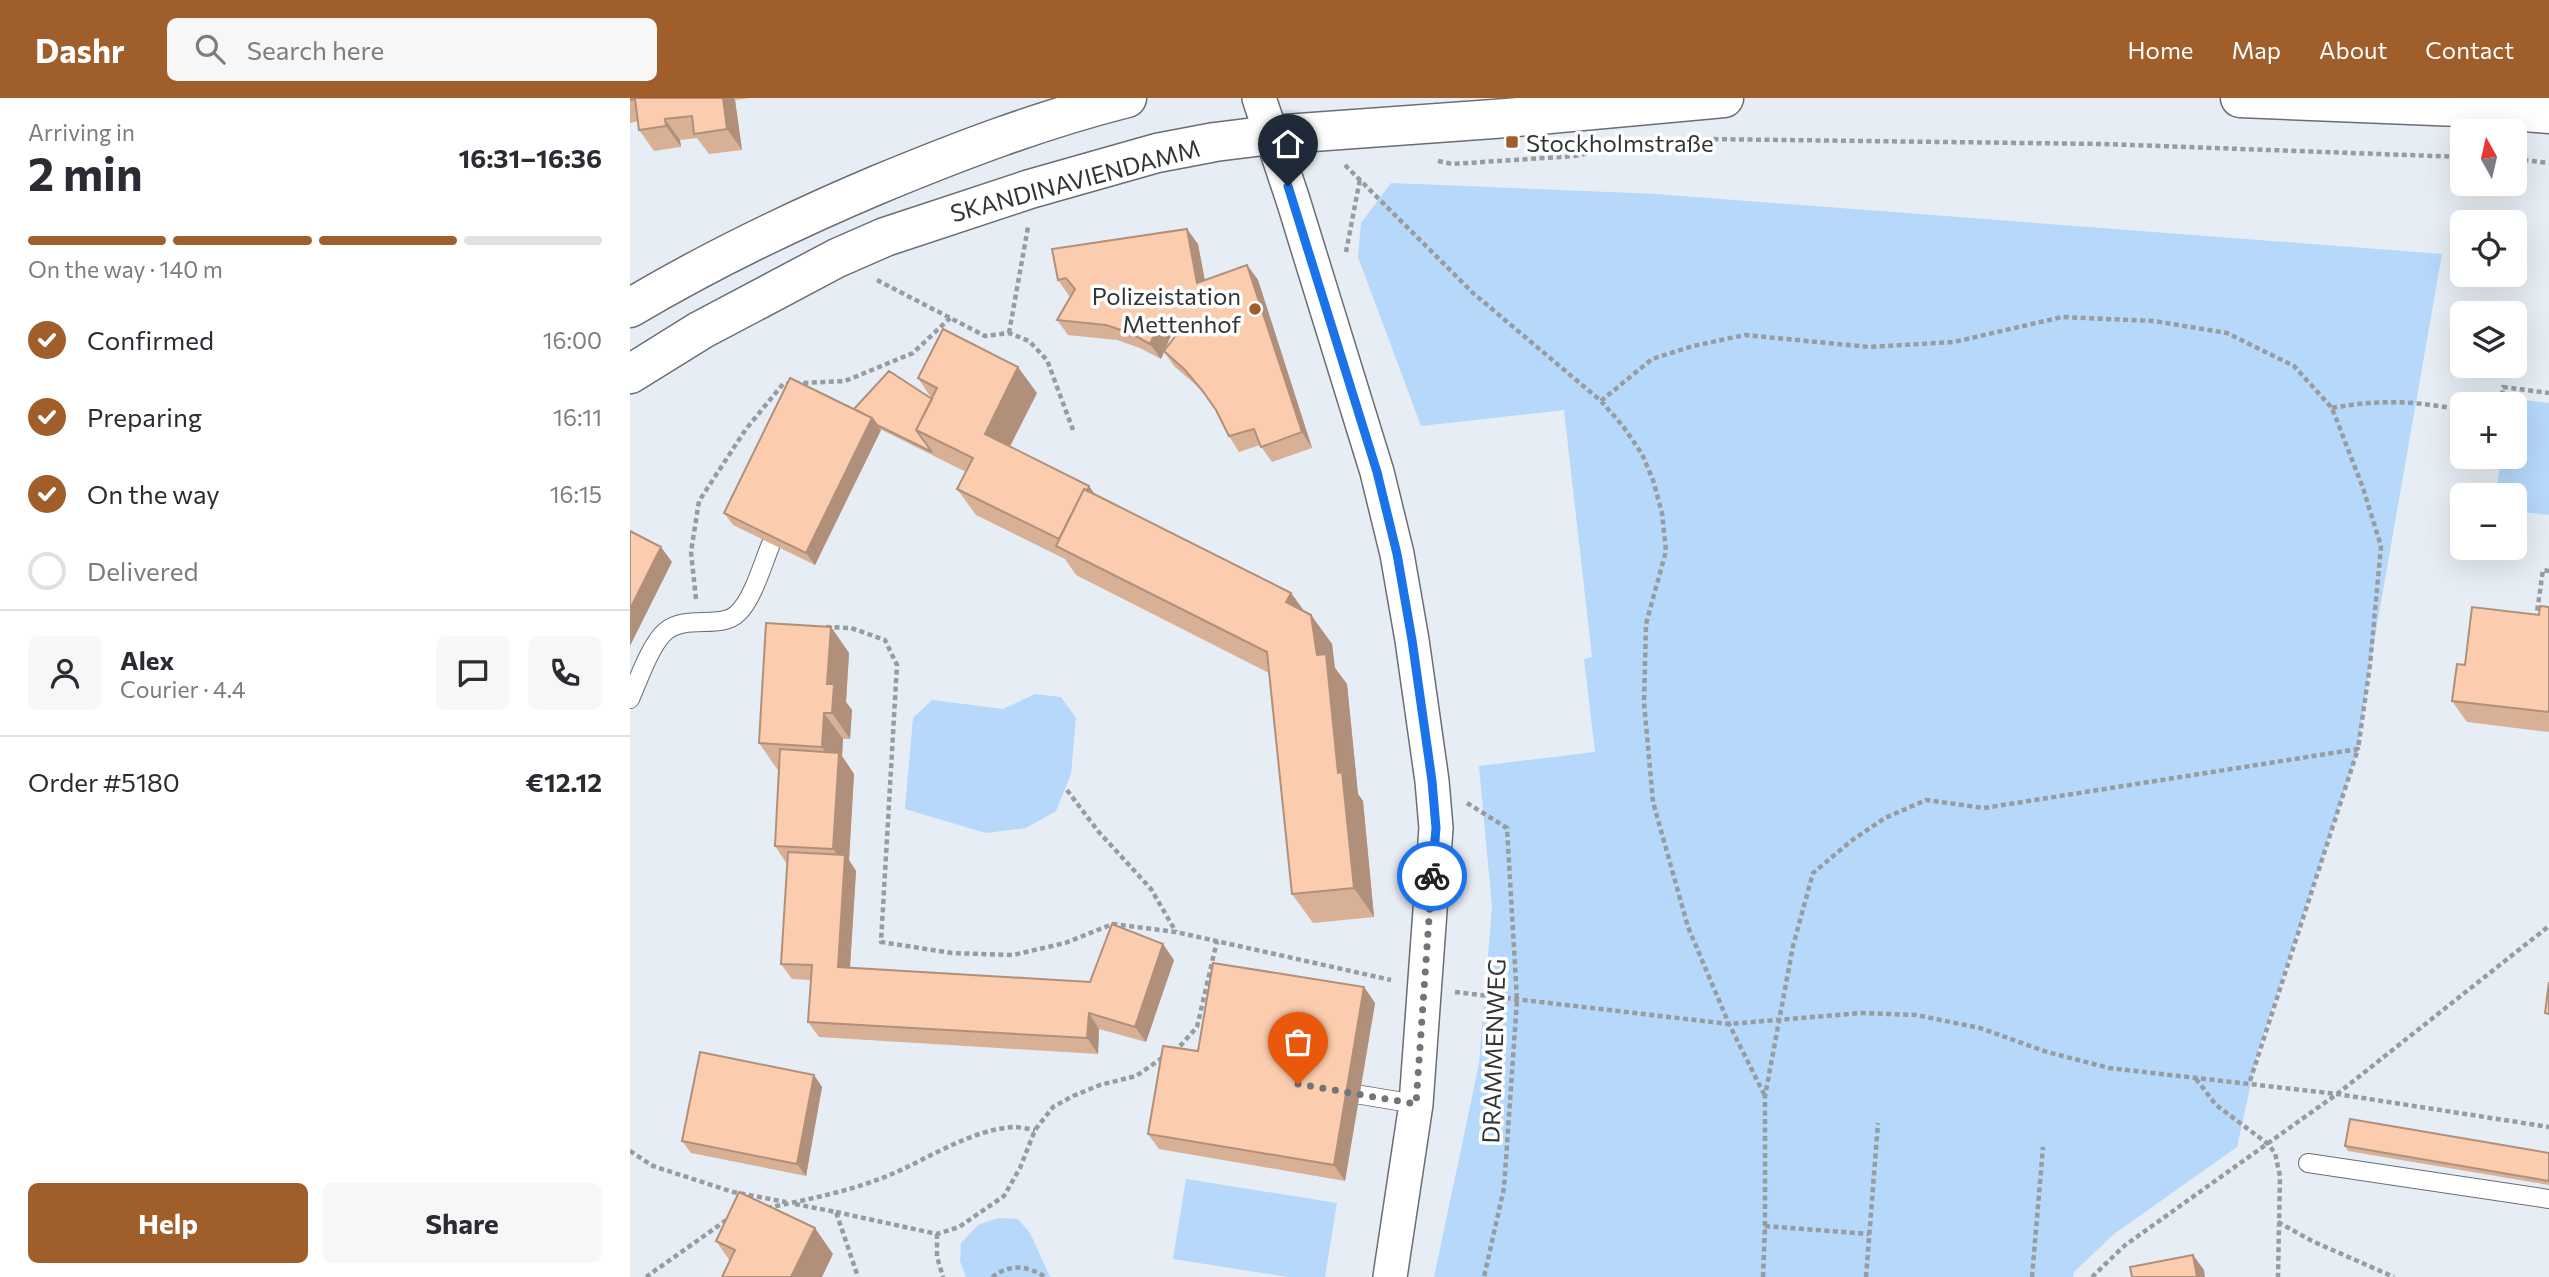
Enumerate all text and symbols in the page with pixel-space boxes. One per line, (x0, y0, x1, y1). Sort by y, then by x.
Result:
search box (167, 18, 657, 81)
text: Dashr (35, 29, 125, 70)
icon: search (191, 30, 229, 68)
text: Search here (247, 34, 384, 65)
text: Home (2128, 35, 2194, 64)
text: Map (2232, 35, 2281, 64)
text: About (2319, 35, 2387, 64)
text: Contact (2425, 35, 2514, 64)
pin (1258, 114, 1318, 186)
text: Arriving in (28, 118, 135, 146)
north arrow (2450, 119, 2527, 196)
map controls (2450, 119, 2527, 560)
icon: home (1269, 125, 1307, 163)
place label: Stockholmstraße (1526, 128, 1714, 157)
street label: SKANDINAVIENDAMM (947, 133, 1203, 227)
marker: Stockholmstraße (1504, 134, 1520, 150)
text: 16:31–16:36 (459, 142, 602, 173)
text: 2 min (28, 144, 143, 200)
button: locate (2450, 210, 2527, 287)
text: On the way · 140 m (28, 255, 223, 283)
place label: Polizeistation Mettenhof (1092, 281, 1242, 338)
marker: Polizeistation Mettenhof (1247, 301, 1263, 317)
button: layers (2450, 301, 2527, 378)
icon: check (28, 321, 66, 359)
text: Confirmed (87, 324, 214, 355)
text: 16:00 (543, 326, 602, 354)
button: + (2450, 392, 2527, 469)
icon: check (28, 398, 66, 436)
text: Preparing (87, 401, 202, 432)
text: 16:11 (553, 403, 602, 431)
icon: check (28, 475, 66, 513)
text: On the way (87, 478, 220, 509)
text: 16:15 (550, 480, 602, 508)
button: − (2450, 483, 2527, 560)
text: Delivered (87, 555, 198, 586)
button: person (28, 636, 102, 710)
button: chat (436, 636, 510, 710)
button: phone (528, 636, 602, 710)
text: Alex (120, 644, 174, 675)
text: Courier · 4.4 (120, 675, 246, 703)
text: Order #5180 (28, 766, 180, 797)
text: €12.12 (526, 766, 602, 797)
courier (1397, 841, 1467, 911)
icon: bike (1413, 857, 1451, 895)
street label: DRAMMENWEG (1475, 958, 1511, 1144)
pin (1268, 1012, 1328, 1084)
icon: bag (1279, 1023, 1317, 1061)
button: Help (28, 1183, 308, 1263)
button: Share (322, 1183, 602, 1263)

